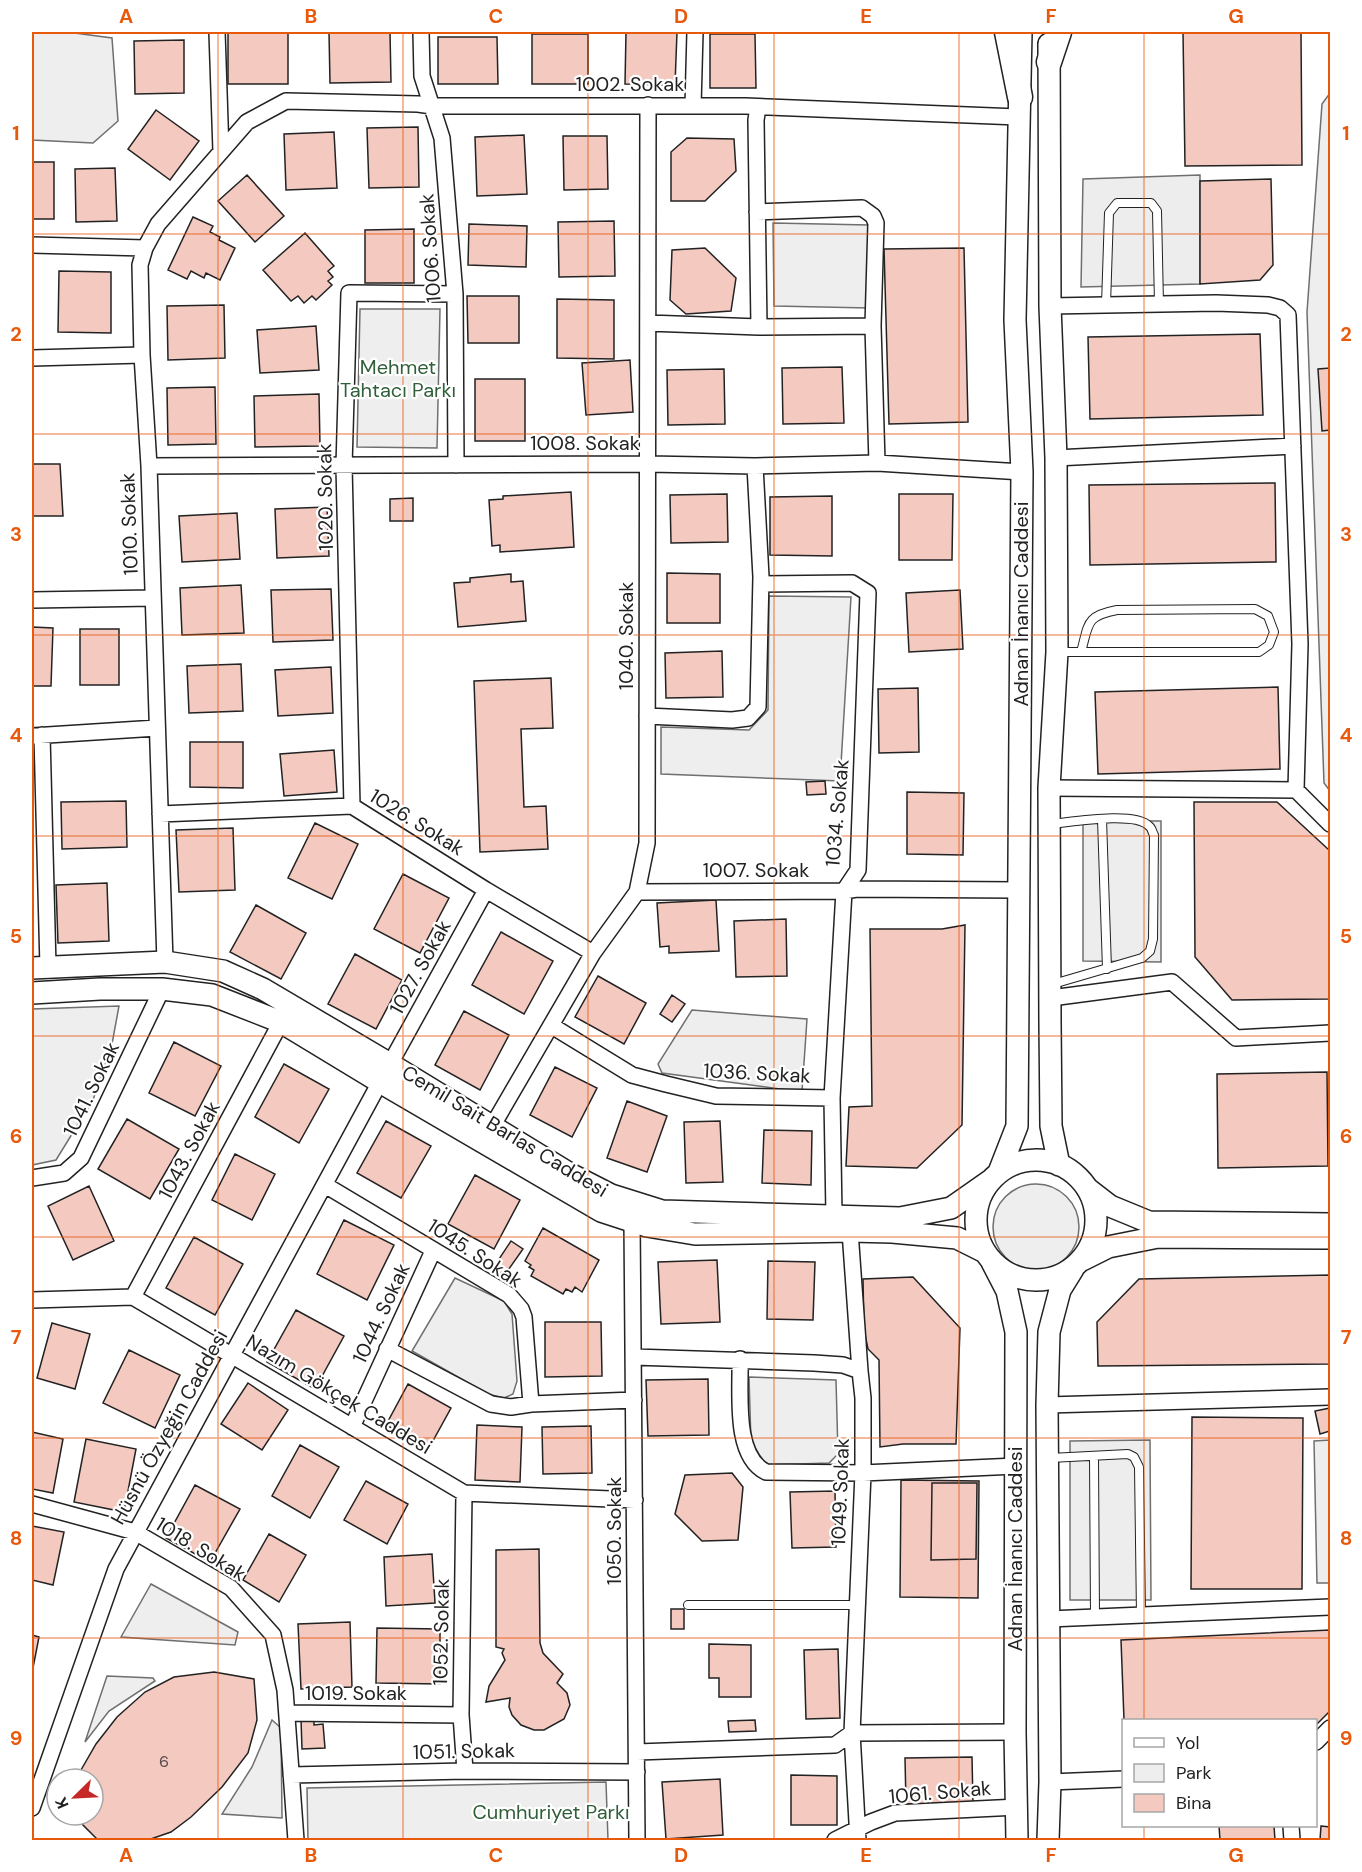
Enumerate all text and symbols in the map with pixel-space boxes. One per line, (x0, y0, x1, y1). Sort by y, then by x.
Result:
text: A (119, 3, 133, 29)
text: B (305, 3, 317, 29)
text: C (489, 3, 503, 29)
text: D (674, 3, 688, 29)
text: E (860, 3, 872, 29)
text: F (1045, 3, 1057, 29)
text: G (1228, 3, 1244, 29)
street label: 1002. Sokak (576, 71, 684, 97)
text: 1 (12, 120, 20, 146)
text: 1 (1342, 120, 1350, 146)
street label: 1006. Sokak (413, 193, 447, 303)
text: 2 (10, 321, 22, 347)
text: 2 (1340, 321, 1352, 347)
park label: Mehmet Tahtacı Parkı (340, 354, 456, 403)
street label: 1008. Sokak (530, 430, 640, 456)
street label: 1020. Sokak (311, 443, 339, 551)
street label: 1010. Sokak (114, 472, 144, 576)
street label: Adnan İnanıcı Caddesi (1008, 501, 1034, 707)
text: 3 (10, 521, 22, 547)
text: 3 (1340, 521, 1352, 547)
street label: 1040. Sokak (613, 582, 639, 690)
text: 4 (10, 722, 23, 748)
text: 4 (1340, 722, 1353, 748)
street label: 1034. Sokak (819, 758, 855, 868)
street label: 1026. Sokak (365, 783, 469, 861)
street label: 1007. Sokak (703, 857, 809, 883)
street label: 1027. Sokak (383, 915, 457, 1019)
text: 5 (10, 923, 22, 949)
text: 5 (1340, 923, 1352, 949)
street label: 1041. Sokak (57, 1037, 125, 1141)
street label: 1036. Sokak (703, 1057, 811, 1089)
street label: Cemil Sait Barlas Caddesi (397, 1059, 613, 1203)
street label: 1043. Sokak (152, 1096, 226, 1204)
text: 6 (10, 1123, 22, 1149)
text: 6 (1340, 1123, 1352, 1149)
street label: 1045. Sokak (423, 1213, 527, 1293)
street label: 1044. Sokak (346, 1259, 416, 1367)
text: 7 (11, 1324, 22, 1350)
text: 7 (1341, 1324, 1352, 1350)
street label: Hüsnü Özyeğin Caddesi (105, 1325, 233, 1529)
street label: Nazım Gökçek Caddesi (241, 1328, 437, 1460)
street label: 1049. Sokak (825, 1438, 855, 1546)
street label: Adnan İnanıcı Caddesi (1002, 1446, 1028, 1652)
street label: 1050. Sokak (601, 1477, 627, 1585)
street label: 1018. Sokak (151, 1511, 251, 1587)
text: 8 (10, 1525, 22, 1551)
text: 8 (1340, 1525, 1352, 1551)
street label: 1052. Sokak (427, 1578, 455, 1686)
street label: 1019. Sokak (305, 1680, 407, 1706)
legend (1122, 1719, 1317, 1827)
text: 9 (10, 1725, 22, 1751)
text: 9 (1340, 1725, 1352, 1751)
text: Yol (1176, 1731, 1200, 1755)
street label: 1051. Sokak (413, 1737, 515, 1765)
house number: 6 (159, 1751, 169, 1772)
text: Park (1176, 1761, 1212, 1785)
north arrow (45, 1767, 105, 1827)
street label: 1061. Sokak (888, 1775, 992, 1809)
text: Bina (1176, 1791, 1211, 1815)
text: K (50, 1793, 73, 1812)
park label: Cumhuriyet Parkı (472, 1799, 630, 1825)
text: A (119, 1842, 133, 1868)
text: B (305, 1842, 317, 1868)
text: C (489, 1842, 503, 1868)
text: D (674, 1842, 688, 1868)
text: E (860, 1842, 872, 1868)
text: F (1045, 1842, 1057, 1868)
text: G (1228, 1842, 1244, 1868)

